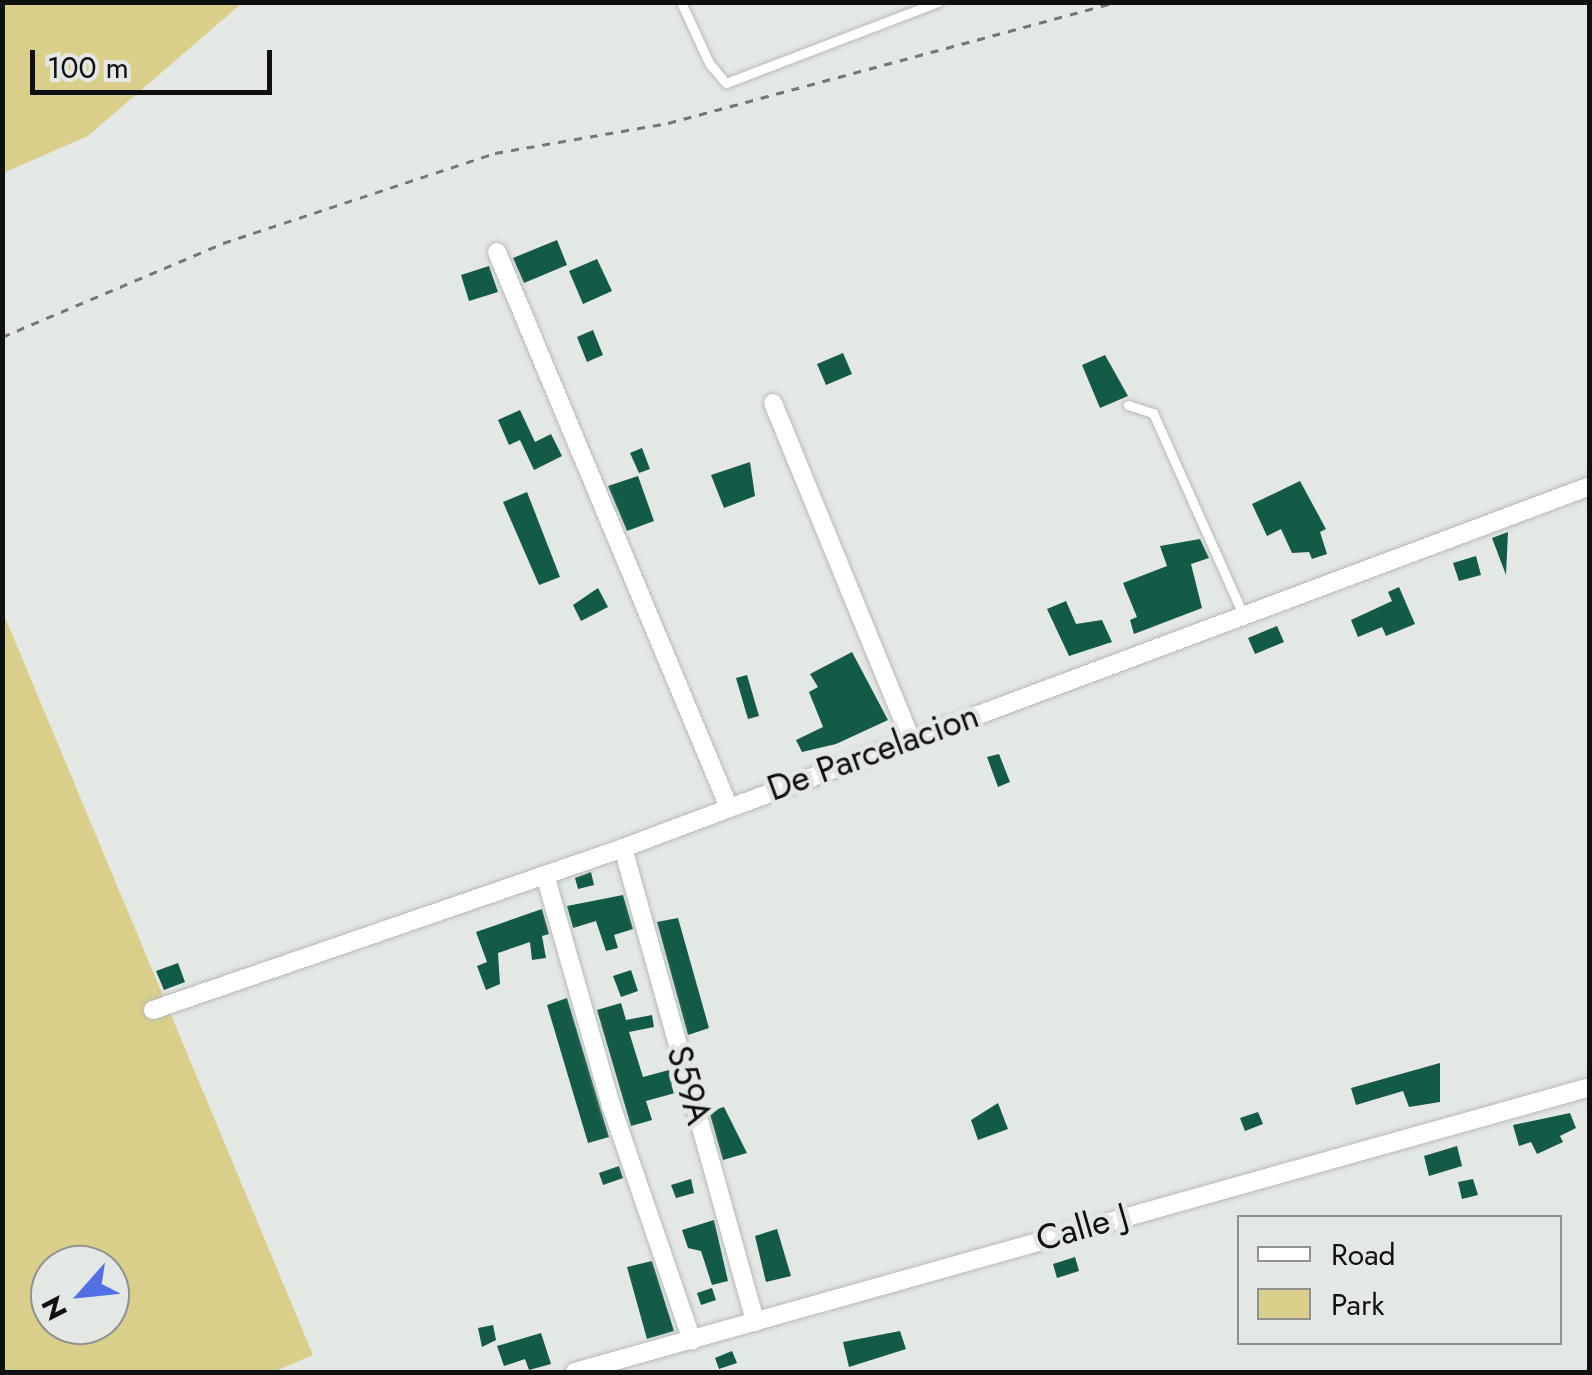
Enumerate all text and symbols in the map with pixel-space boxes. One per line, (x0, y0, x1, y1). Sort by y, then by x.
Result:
scale bar (35, 30, 278, 92)
text: 100 m (47, 46, 129, 89)
street label: De Parcelacion (762, 694, 984, 810)
street label: S59A (658, 1041, 720, 1129)
street label: Calle J (1031, 1194, 1133, 1260)
legend (1237, 1215, 1562, 1345)
text: Road (1331, 1233, 1396, 1276)
north arrow (30, 1245, 130, 1345)
text: Park (1331, 1283, 1384, 1326)
text: N (31, 1289, 78, 1327)

